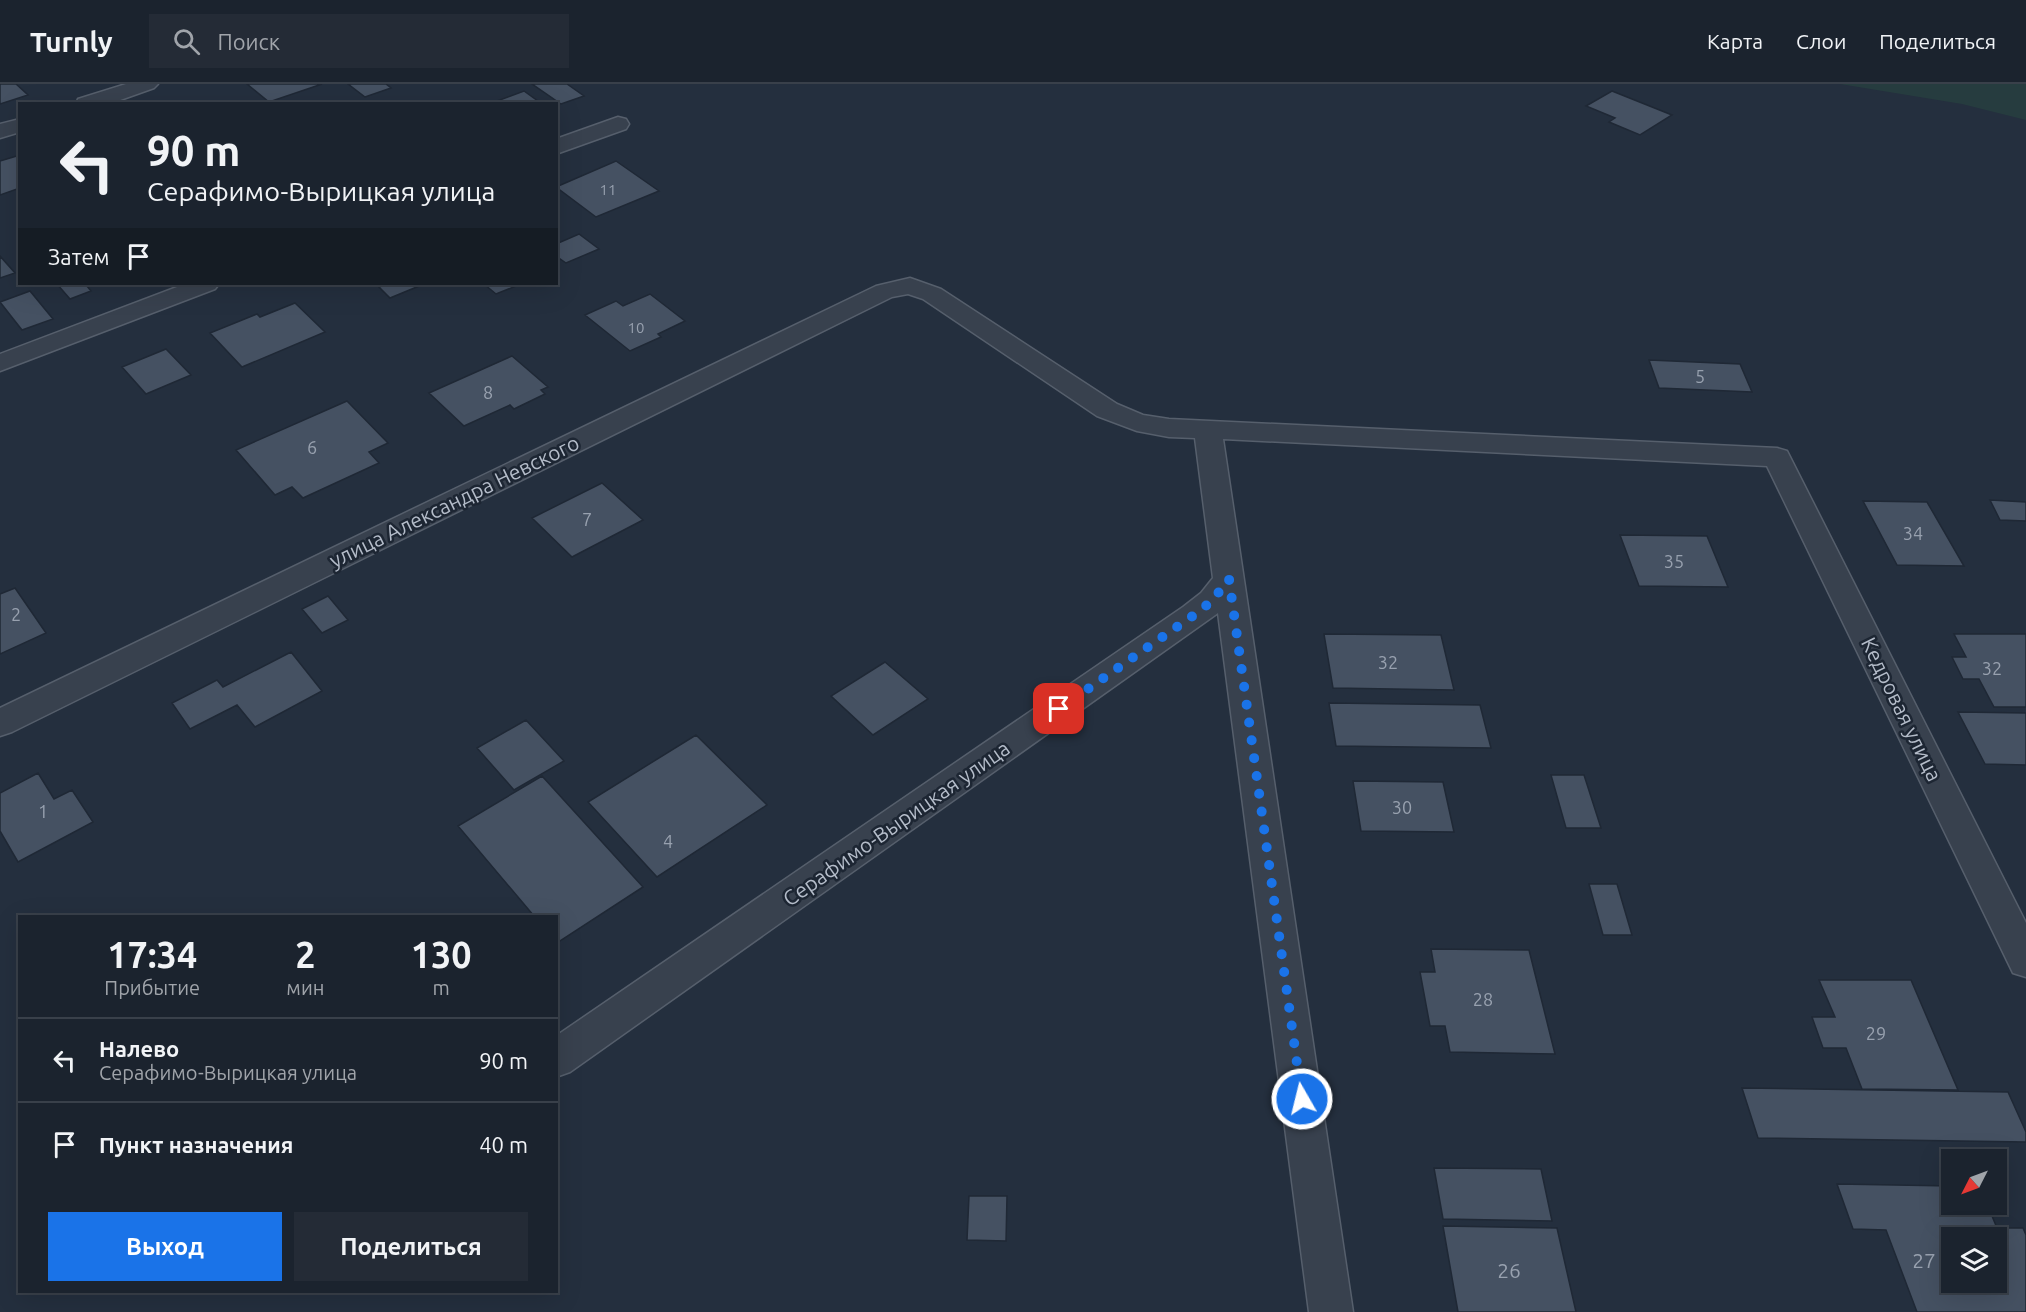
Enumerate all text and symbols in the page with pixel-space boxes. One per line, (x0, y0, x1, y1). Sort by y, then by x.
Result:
search box (149, 14, 569, 68)
icon: search (170, 25, 203, 58)
text: Turnly (30, 26, 113, 57)
text: Поиск (218, 29, 280, 54)
text: Карта (1707, 29, 1763, 53)
text: Слои (1796, 29, 1846, 53)
text: Поделиться (1879, 29, 1996, 53)
icon: left (48, 126, 126, 204)
text: 90 m (147, 127, 241, 174)
text: Серафимо-Вырицкая улица (147, 176, 495, 206)
house number: 11 (600, 181, 616, 198)
icon: arrive (122, 240, 155, 273)
text: Затем (48, 244, 110, 269)
house number: 10 (628, 319, 644, 336)
house number: 5 (1695, 366, 1705, 386)
house number: 8 (483, 382, 493, 402)
street label: улица Александра Невского (325, 430, 583, 572)
house number: 6 (307, 437, 317, 457)
house number: 7 (582, 509, 592, 529)
house number: 34 (1903, 523, 1923, 543)
house number: 35 (1664, 551, 1684, 571)
house number: 2 (11, 604, 21, 624)
street label: Кедровая улица (1857, 633, 1947, 785)
house number: 32 (1378, 652, 1398, 672)
house number: 32 (1982, 658, 2002, 678)
pin (1033, 683, 1084, 734)
icon: arrive (1042, 692, 1075, 725)
street label: Серафимо-Вырицкая улица (778, 735, 1014, 911)
house number: 30 (1392, 797, 1412, 817)
house number: 1 (38, 801, 48, 821)
house number: 4 (663, 831, 673, 851)
text: 17:34 (107, 934, 197, 975)
text: 2 (295, 934, 316, 975)
text: 130 (411, 934, 472, 975)
text: Прибытие (104, 976, 200, 999)
text: мин (286, 976, 324, 999)
text: m (433, 976, 450, 999)
house number: 28 (1473, 989, 1493, 1009)
house number: 29 (1866, 1023, 1886, 1043)
text: Налево (99, 1036, 179, 1061)
icon: left (48, 1044, 81, 1077)
text: 90 m (479, 1048, 528, 1073)
text: Серафимо-Вырицкая улица (99, 1061, 357, 1084)
position arrow (1270, 1067, 1334, 1131)
icon: arrive (48, 1128, 81, 1161)
text: Пункт назначения (99, 1132, 293, 1157)
text: 40 m (479, 1132, 528, 1157)
north arrow (1941, 1149, 2007, 1215)
map controls (1941, 1149, 2007, 1293)
button: Выход (48, 1212, 282, 1281)
button: Поделиться (294, 1212, 528, 1281)
button: layers (1941, 1227, 2007, 1293)
house number: 27 (1912, 1248, 1936, 1272)
house number: 26 (1497, 1258, 1521, 1282)

